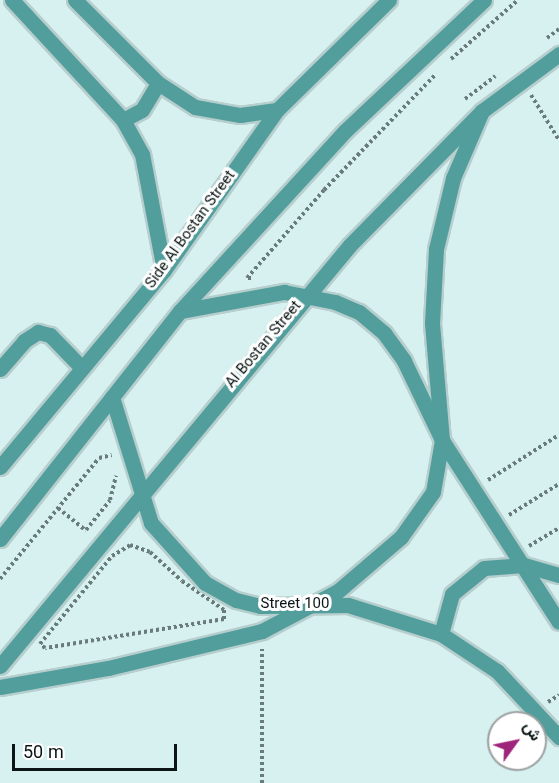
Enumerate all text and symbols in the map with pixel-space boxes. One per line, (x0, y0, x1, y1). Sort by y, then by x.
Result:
street label: Side Al Bostan Street (142, 168, 240, 292)
street label: Al Bostan Street (222, 298, 306, 392)
street label: Street 100 (261, 596, 329, 614)
north arrow (487, 711, 547, 771)
text: ش (515, 717, 547, 747)
scale bar (15, 732, 180, 770)
text: 50 m (23, 740, 64, 768)

